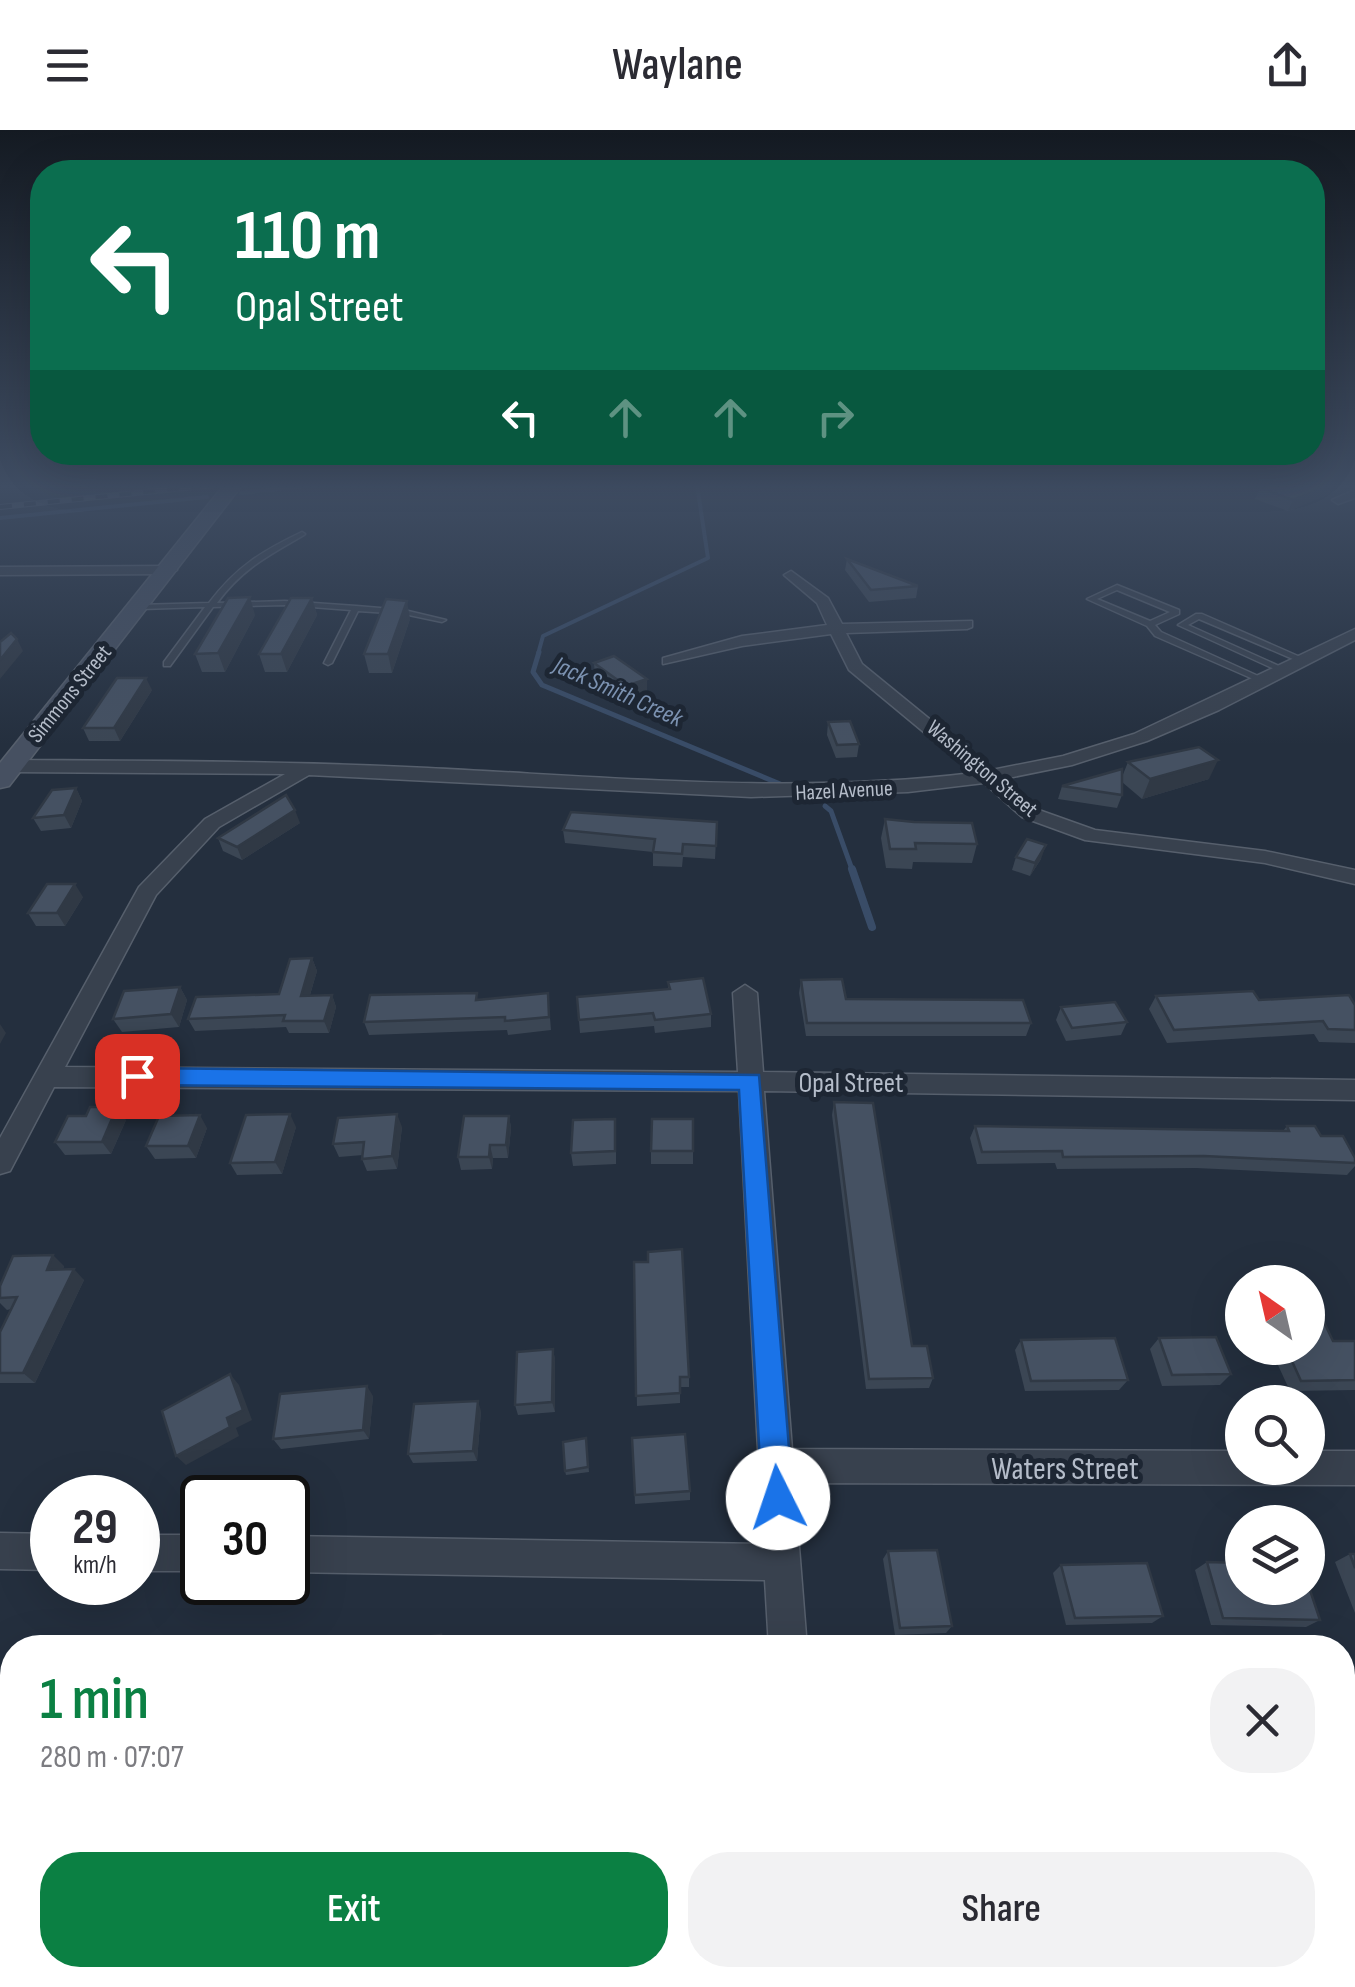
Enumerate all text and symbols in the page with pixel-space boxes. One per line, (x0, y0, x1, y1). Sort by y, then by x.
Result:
icon: menu (40, 38, 95, 93)
text: Waylane (612, 38, 743, 93)
icon: share (1260, 38, 1315, 93)
text: 110 m (235, 195, 381, 279)
icon: left (70, 200, 200, 330)
text: Opal Street (235, 280, 404, 335)
icon: left (493, 390, 548, 445)
icon: ahead (598, 390, 653, 445)
icon: ahead (703, 390, 758, 445)
icon: right (808, 390, 863, 445)
street label: Simmons Street (22, 639, 118, 748)
water label: Jack Smith Creek (547, 649, 688, 735)
street label: Washington Street (921, 715, 1043, 823)
street label: Hazel Avenue (795, 775, 893, 807)
pin (95, 1034, 180, 1119)
icon: arrive (110, 1049, 165, 1104)
street label: Opal Street (799, 1067, 903, 1100)
north arrow (1225, 1265, 1325, 1365)
map controls (1225, 1265, 1325, 1605)
button: search (1225, 1385, 1325, 1485)
position arrow (726, 1446, 830, 1550)
street label: Waters Street (991, 1450, 1139, 1489)
speed limit sign: 30 (180, 1475, 310, 1605)
text: 29 (72, 1498, 118, 1558)
button: layers (1225, 1505, 1325, 1605)
text: km/h (73, 1550, 117, 1581)
text: 1 min (40, 1664, 149, 1736)
button: close (1210, 1668, 1315, 1773)
text: 280 m · 07:07 (40, 1738, 183, 1777)
button: Exit (40, 1852, 668, 1967)
button: Share (688, 1852, 1315, 1967)

